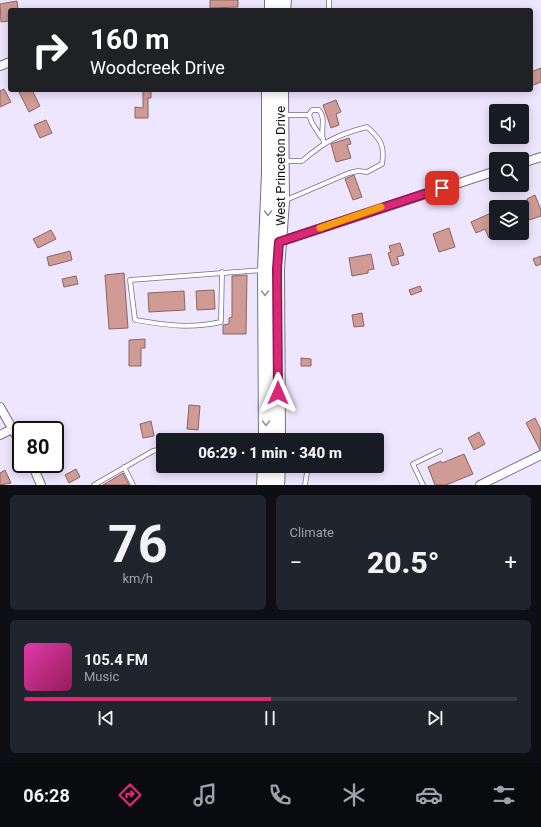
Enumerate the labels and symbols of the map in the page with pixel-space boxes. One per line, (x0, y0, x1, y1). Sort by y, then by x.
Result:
street label: West Princeton Drive (273, 106, 288, 226)
pin (425, 171, 459, 205)
one-way arrow (263, 210, 272, 216)
one-way arrow (261, 290, 269, 296)
position arrow (257, 372, 299, 414)
one-way arrow (262, 420, 270, 426)
speed limit sign: 80 (12, 421, 64, 473)

